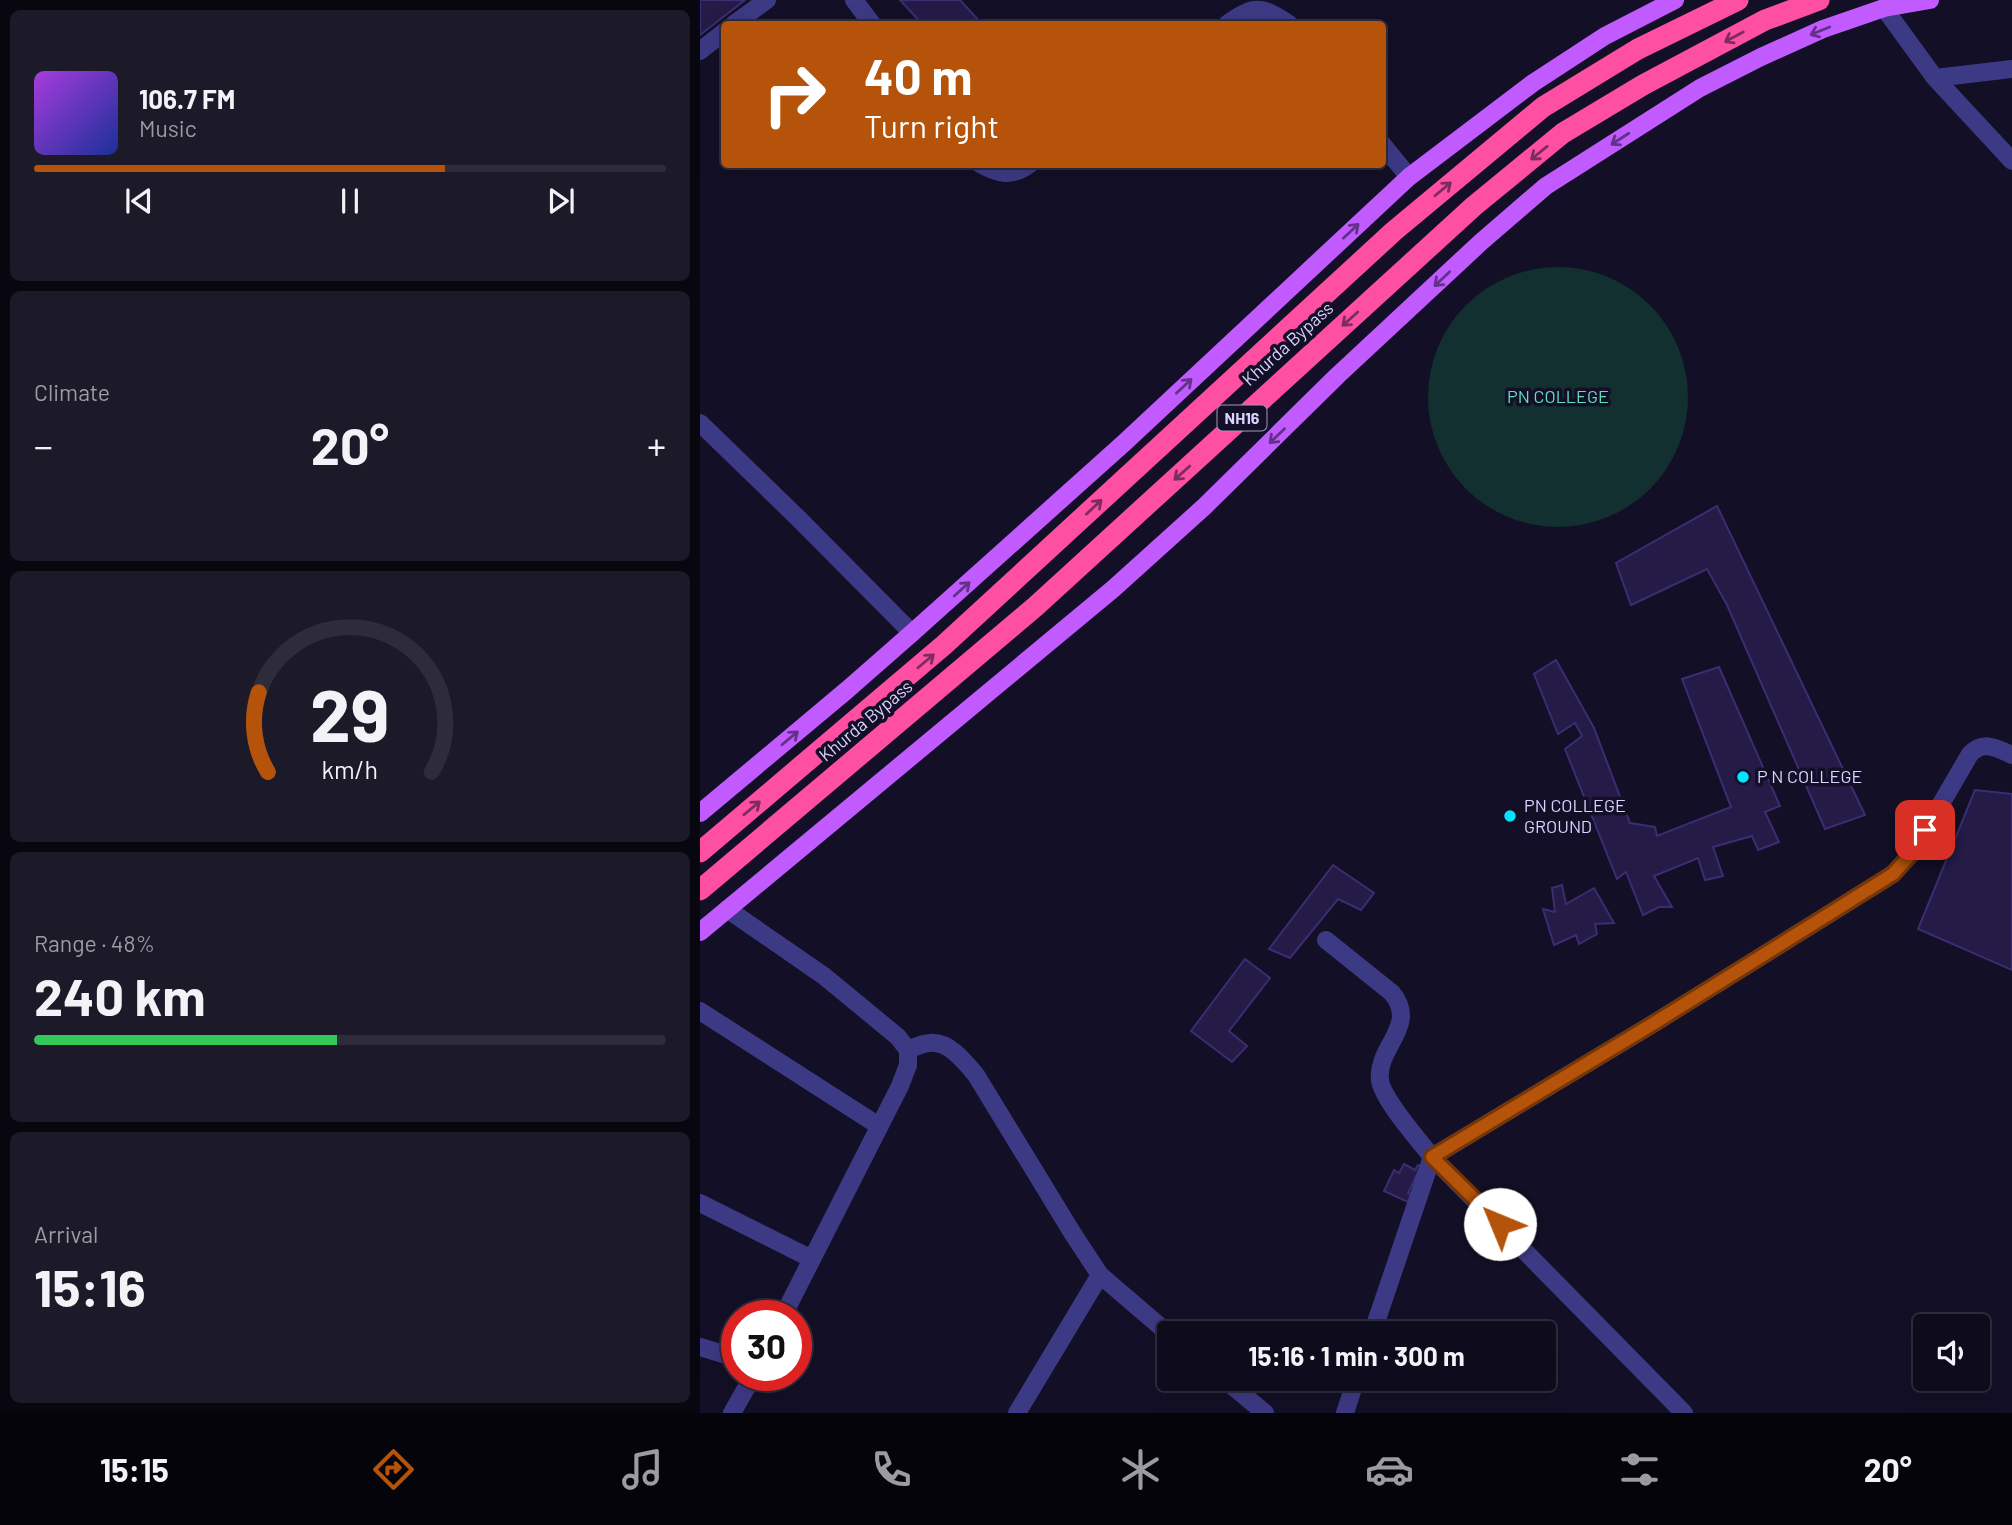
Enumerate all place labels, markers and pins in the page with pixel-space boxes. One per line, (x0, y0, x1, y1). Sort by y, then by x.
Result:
place label: P N COLLEGE (1757, 765, 1862, 787)
marker: P N COLLEGE (1735, 769, 1751, 785)
place label: PN COLLEGE GROUND (1524, 794, 1626, 837)
pin (1895, 800, 1955, 860)
marker: PN COLLEGE GROUND (1502, 808, 1518, 824)

